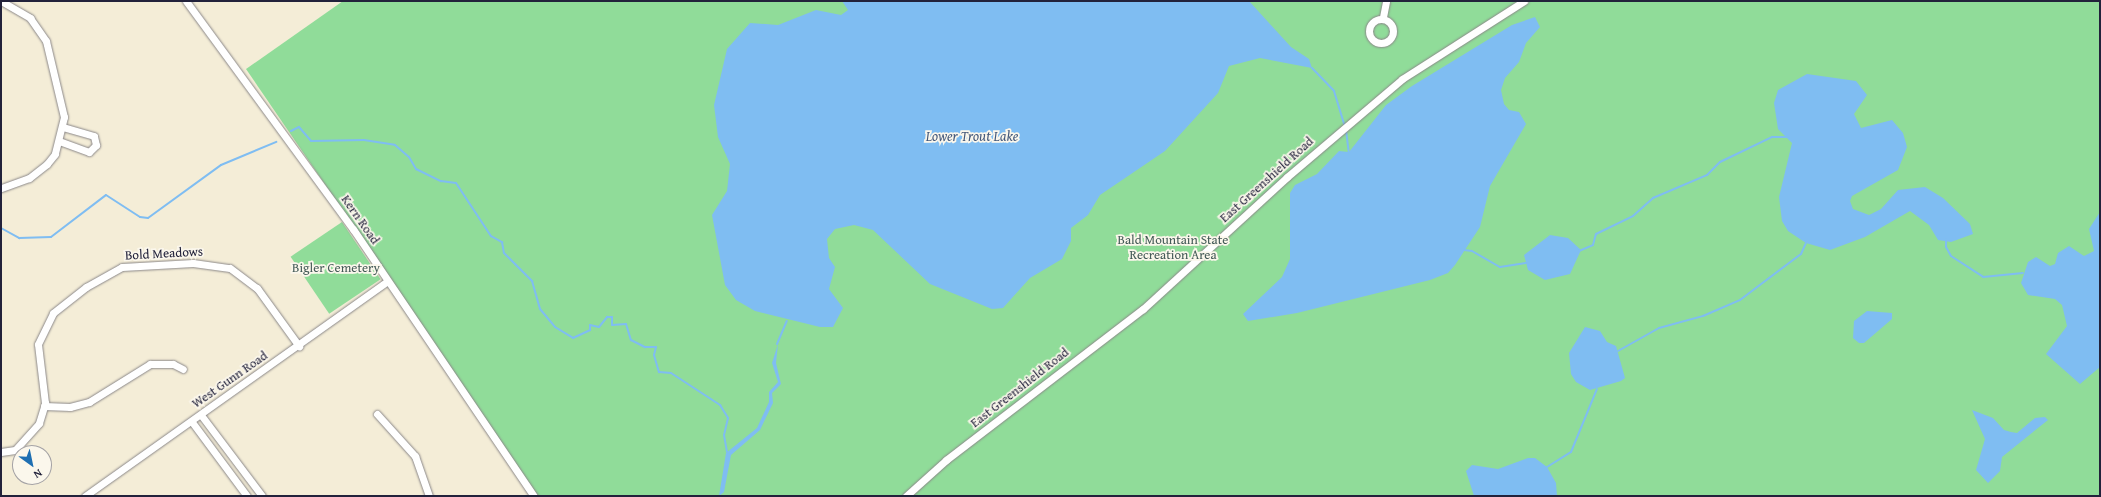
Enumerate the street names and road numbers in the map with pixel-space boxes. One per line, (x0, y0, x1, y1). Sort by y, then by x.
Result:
street label: East Greenshield Road (1217, 134, 1317, 226)
street label: Kern Road (337, 192, 383, 248)
street label: Bold Meadows (125, 244, 203, 264)
street label: East Greenshield Road (968, 345, 1072, 431)
street label: West Gunn Road (189, 348, 271, 412)

